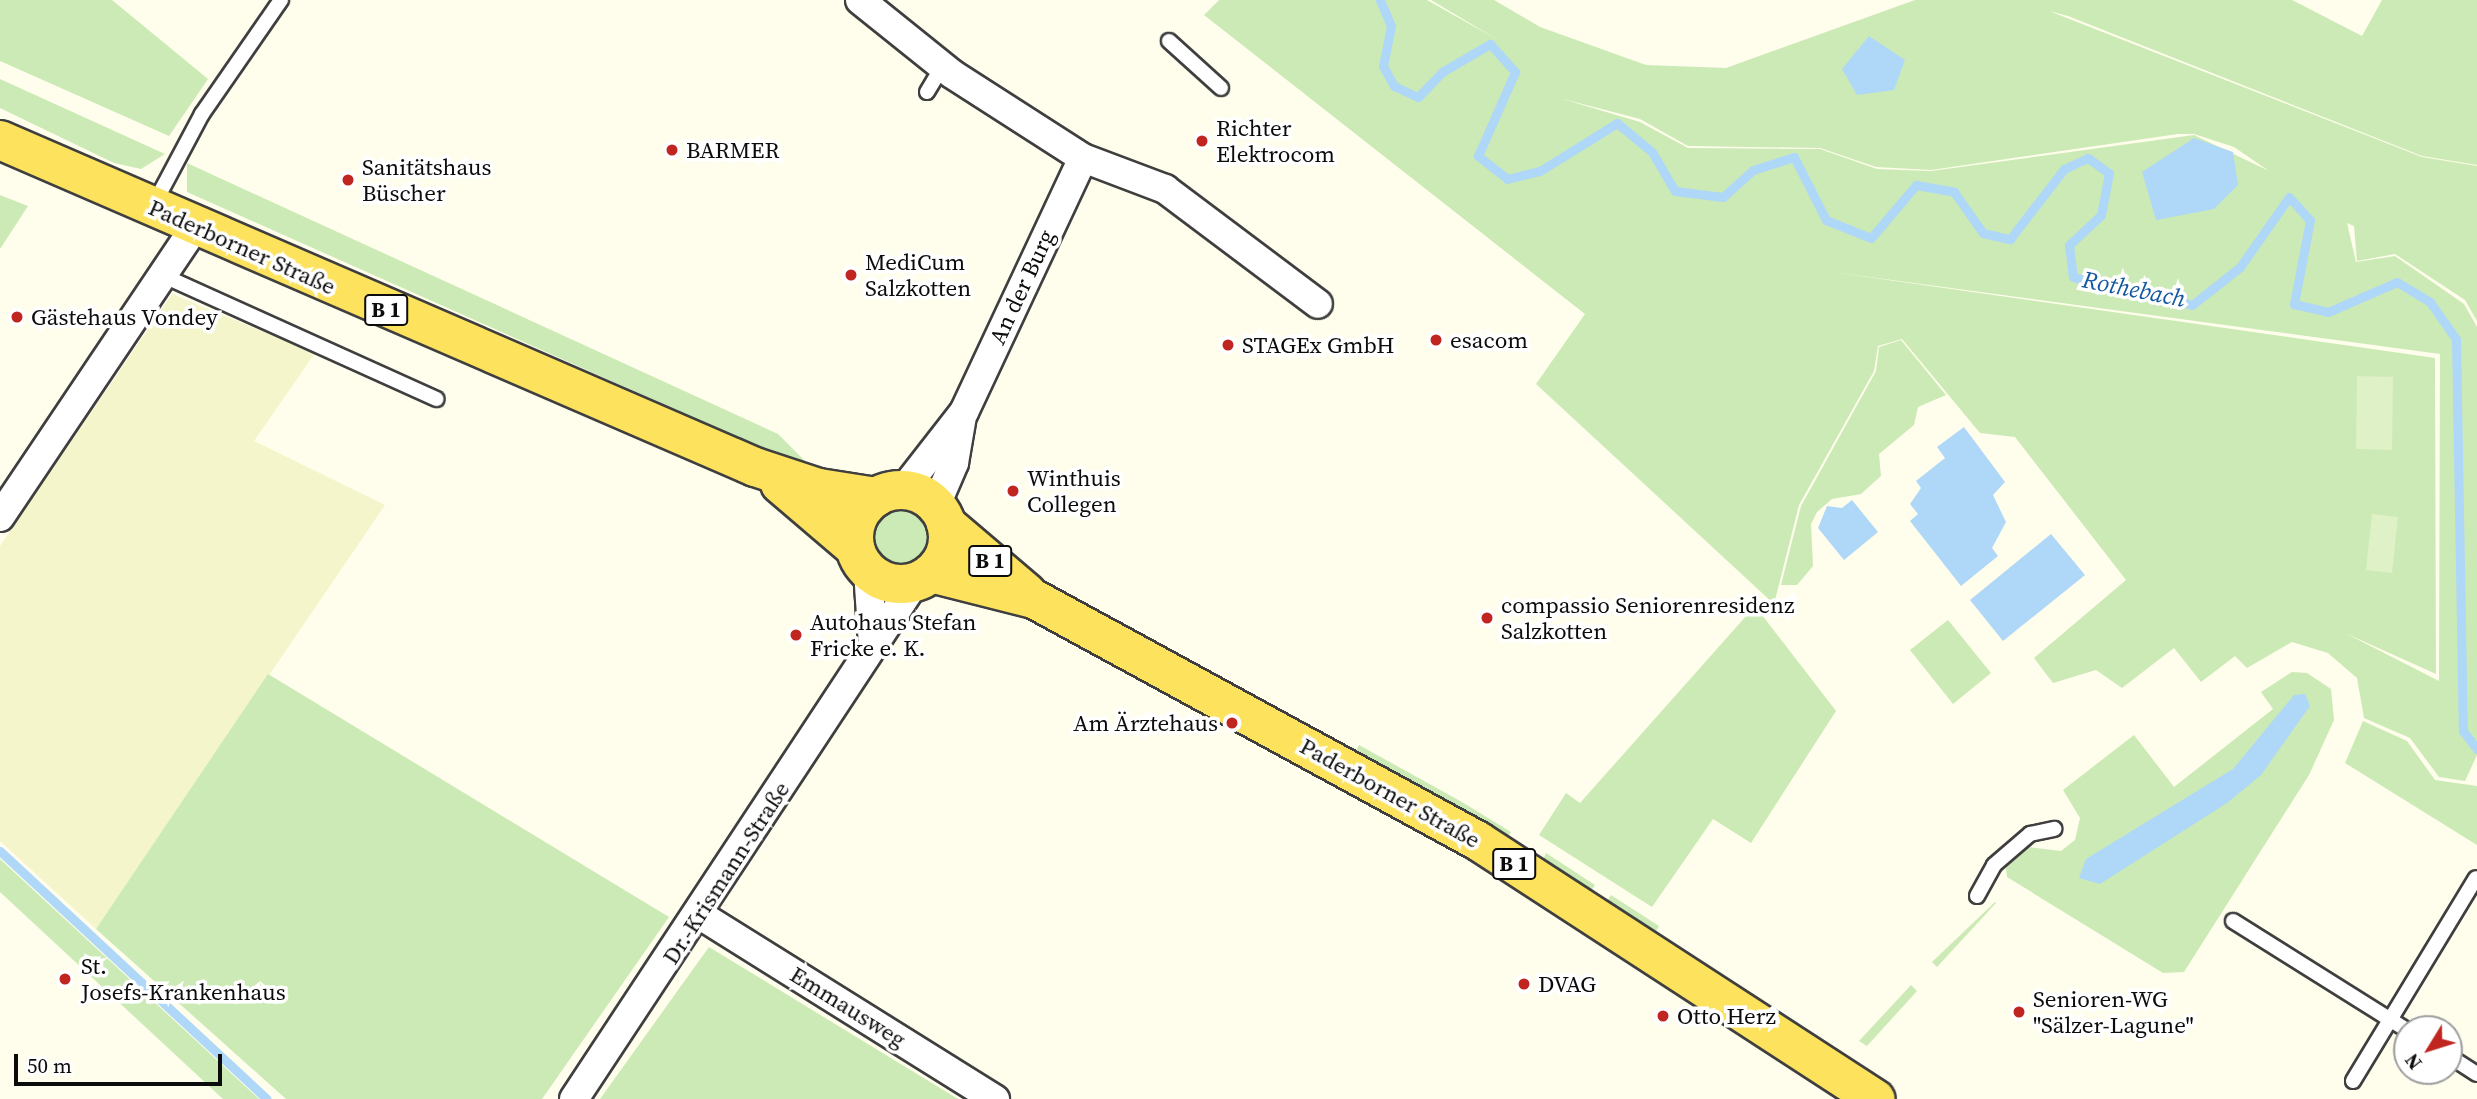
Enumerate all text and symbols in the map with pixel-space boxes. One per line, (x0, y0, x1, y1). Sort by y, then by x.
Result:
place label: Richter Elektrocom (1216, 114, 1335, 168)
marker: Richter Elektrocom (1194, 133, 1210, 149)
place label: BARMER (686, 136, 779, 164)
marker: BARMER (664, 142, 680, 158)
place label: Sanitätshaus Büscher (362, 153, 491, 207)
marker: Sanitätshaus Büscher (340, 172, 356, 188)
street label: Paderborner Straße (144, 193, 340, 301)
street label: An der Burg (983, 225, 1061, 349)
place label: MediCum Salzkotten (865, 248, 971, 302)
water label: Rothebach (2080, 265, 2188, 313)
marker: MediCum Salzkotten (843, 267, 859, 283)
road number: B 1 (363, 292, 409, 328)
place label: Gästehaus Vondey (31, 303, 218, 331)
marker: Gästehaus Vondey (9, 309, 25, 325)
place label: esacom (1450, 326, 1528, 354)
place label: STAGEx GmbH (1242, 331, 1394, 359)
marker: esacom (1428, 332, 1444, 348)
marker: STAGEx GmbH (1220, 337, 1236, 353)
place label: Winthuis Collegen (1027, 464, 1121, 518)
marker: Winthuis Collegen (1005, 483, 1021, 499)
road number: B 1 (967, 544, 1013, 578)
place label: compassio Seniorenresidenz Salzkotten (1501, 591, 1795, 645)
place label: Autohaus Stefan Fricke e. K. (810, 608, 977, 662)
marker: compassio Seniorenresidenz Salzkotten (1479, 610, 1495, 626)
marker: Autohaus Stefan Fricke e. K. (788, 627, 804, 643)
place label: Am Ärztehaus (1073, 709, 1218, 737)
marker: Am Ärztehaus (1224, 715, 1240, 731)
street label: Paderborner Straße (1295, 732, 1485, 854)
street label: Dr.-Krismann-Straße (657, 777, 795, 969)
road number: B 1 (1491, 846, 1537, 882)
place label: St. Josefs-Krankenhaus (81, 952, 286, 1006)
street label: Emmausweg (785, 961, 911, 1053)
marker: St. Josefs-Krankenhaus (55, 969, 75, 989)
place label: DVAG (1538, 970, 1596, 998)
marker: DVAG (1516, 976, 1532, 992)
place label: Senioren-WG "Sälzer-Lagune" (2033, 985, 2194, 1039)
place label: Otto Herz (1677, 1002, 1776, 1030)
marker: Senioren-WG "Sälzer-Lagune" (2011, 1004, 2027, 1020)
marker: Otto Herz (1655, 1008, 1671, 1024)
north arrow (2393, 1015, 2463, 1085)
scale bar (18, 1040, 226, 1084)
text: N (2399, 1048, 2428, 1075)
text: 50 m (27, 1051, 72, 1080)

